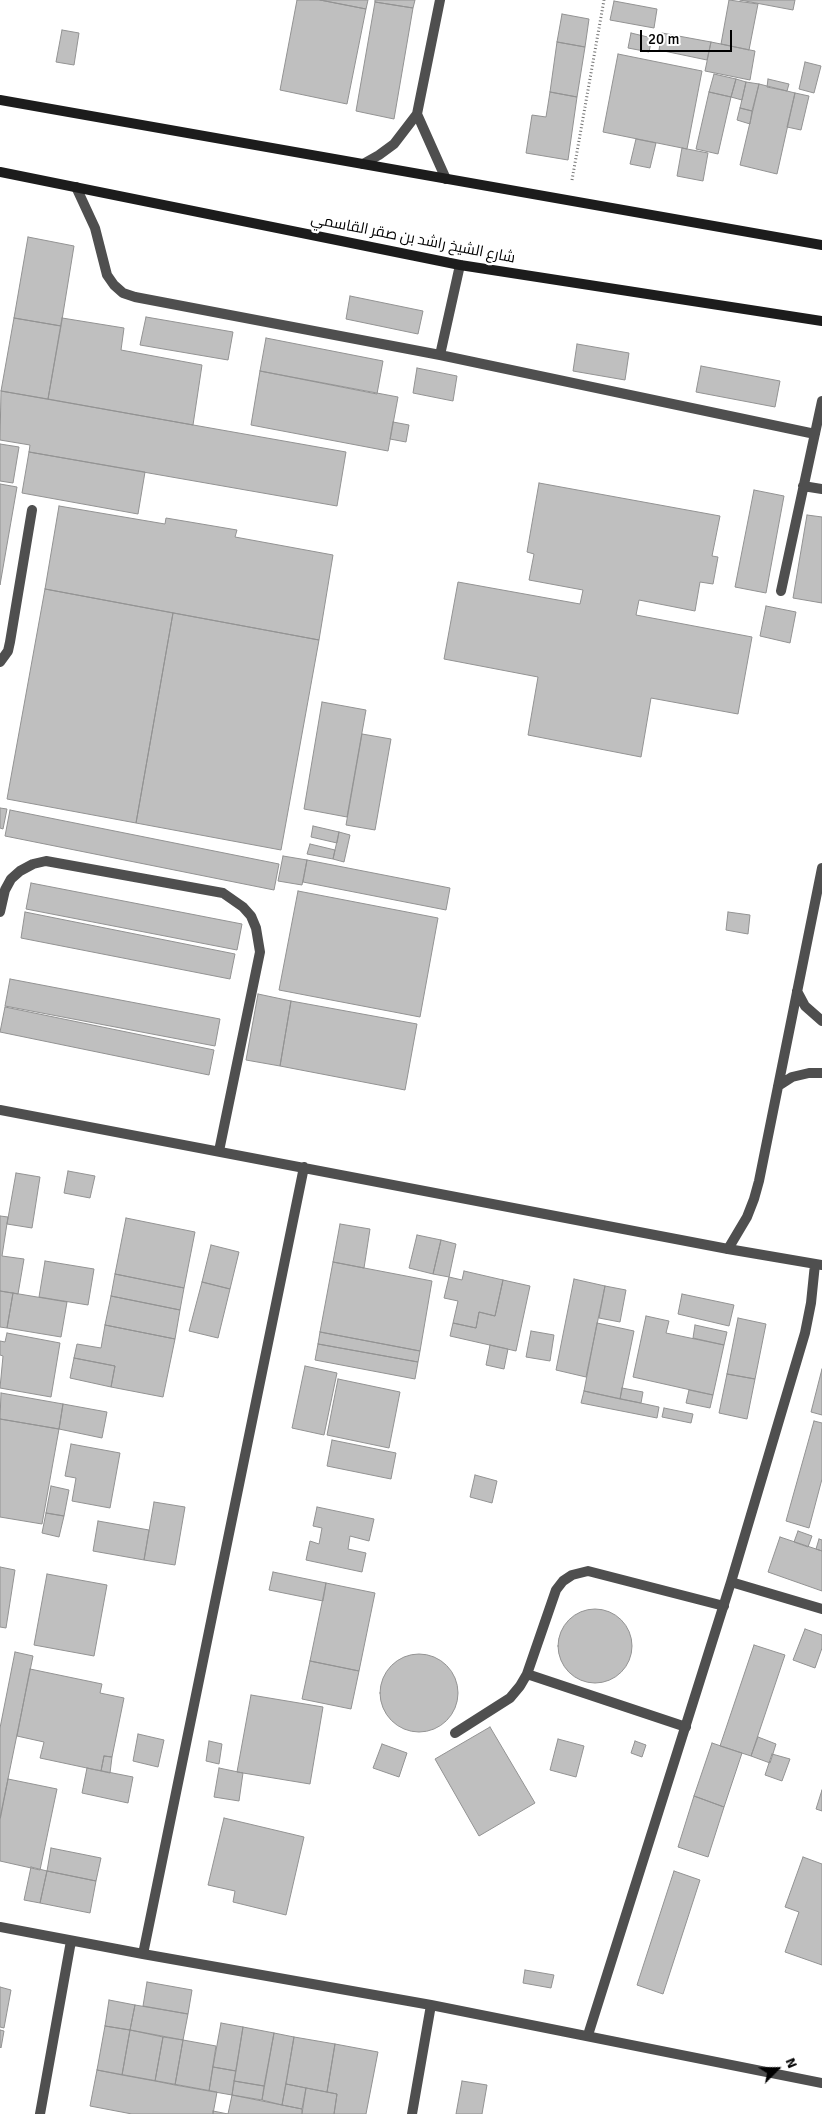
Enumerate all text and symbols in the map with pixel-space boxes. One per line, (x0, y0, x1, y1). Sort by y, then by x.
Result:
scale bar (642, 20, 734, 52)
text: 20 m (648, 30, 679, 48)
street label: شارع الشيخ راشد بن صقر القاسمي (309, 210, 517, 268)
north arrow (752, 2044, 802, 2094)
text: N (782, 2055, 801, 2071)

